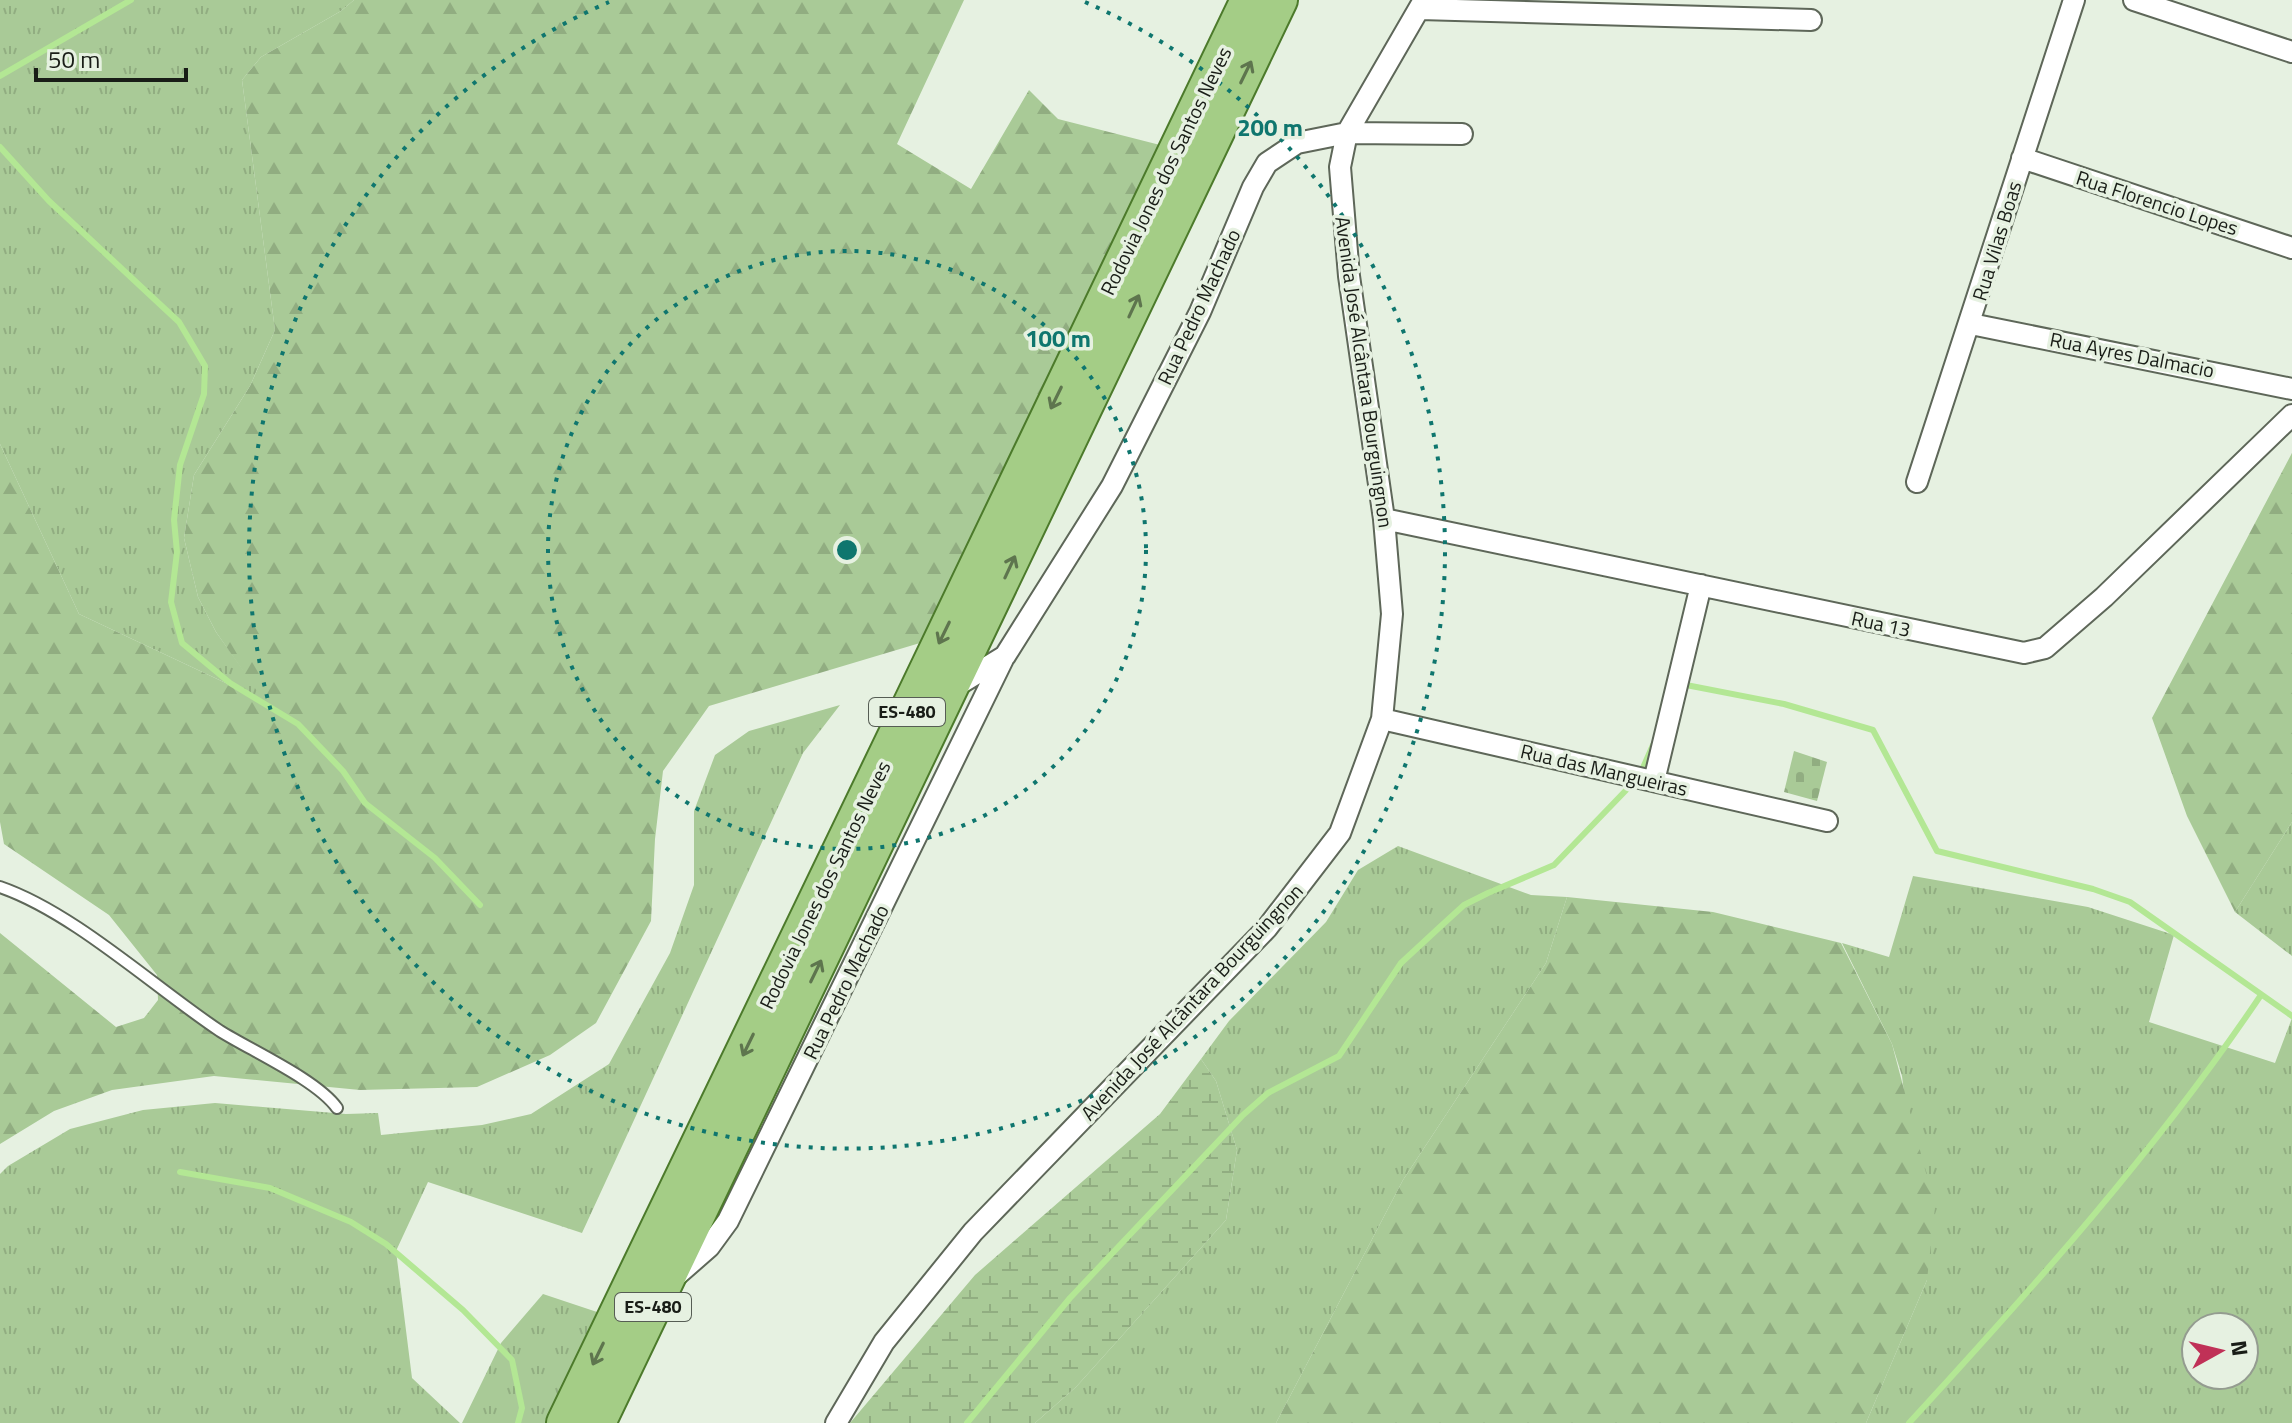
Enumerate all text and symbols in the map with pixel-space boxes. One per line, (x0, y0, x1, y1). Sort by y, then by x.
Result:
scale bar (36, 32, 186, 82)
text: 50 m (48, 41, 100, 77)
street label: Rodovia Jones dos Santos Neves (1092, 41, 1239, 300)
one-way arrow (1239, 60, 1254, 84)
text: 200 m (1237, 109, 1303, 145)
street label: Rua Florencio Lopes (2072, 162, 2242, 243)
street label: Rua Vilas Boas (1964, 177, 2029, 305)
street label: Avenida José Alcântara Bourguingnon (1327, 214, 1402, 530)
street label: Rua Pedro Machado (1149, 224, 1248, 390)
one-way arrow (1127, 295, 1142, 319)
text: 100 m (1025, 320, 1091, 356)
street label: Rua Ayres Dalmacio (2047, 323, 2217, 386)
one-way arrow (1048, 386, 1064, 410)
centre of rings (833, 536, 861, 564)
one-way arrow (1003, 555, 1018, 579)
street label: Rua 13 (1849, 602, 1914, 645)
one-way arrow (936, 620, 951, 644)
road number: ES-480 (869, 698, 945, 726)
street label: Rua das Mangueiras (1517, 735, 1691, 804)
street label: Rodovia Jones dos Santos Neves (751, 755, 898, 1014)
street label: Avenida José Alcântara Bourguingnon (1073, 876, 1310, 1127)
street label: Rua Pedro Machado (795, 899, 897, 1064)
one-way arrow (809, 960, 824, 984)
one-way arrow (740, 1032, 755, 1056)
road number: ES-480 (615, 1293, 691, 1321)
north arrow (2180, 1311, 2260, 1391)
text: N (2222, 1338, 2258, 1358)
one-way arrow (590, 1342, 605, 1366)

